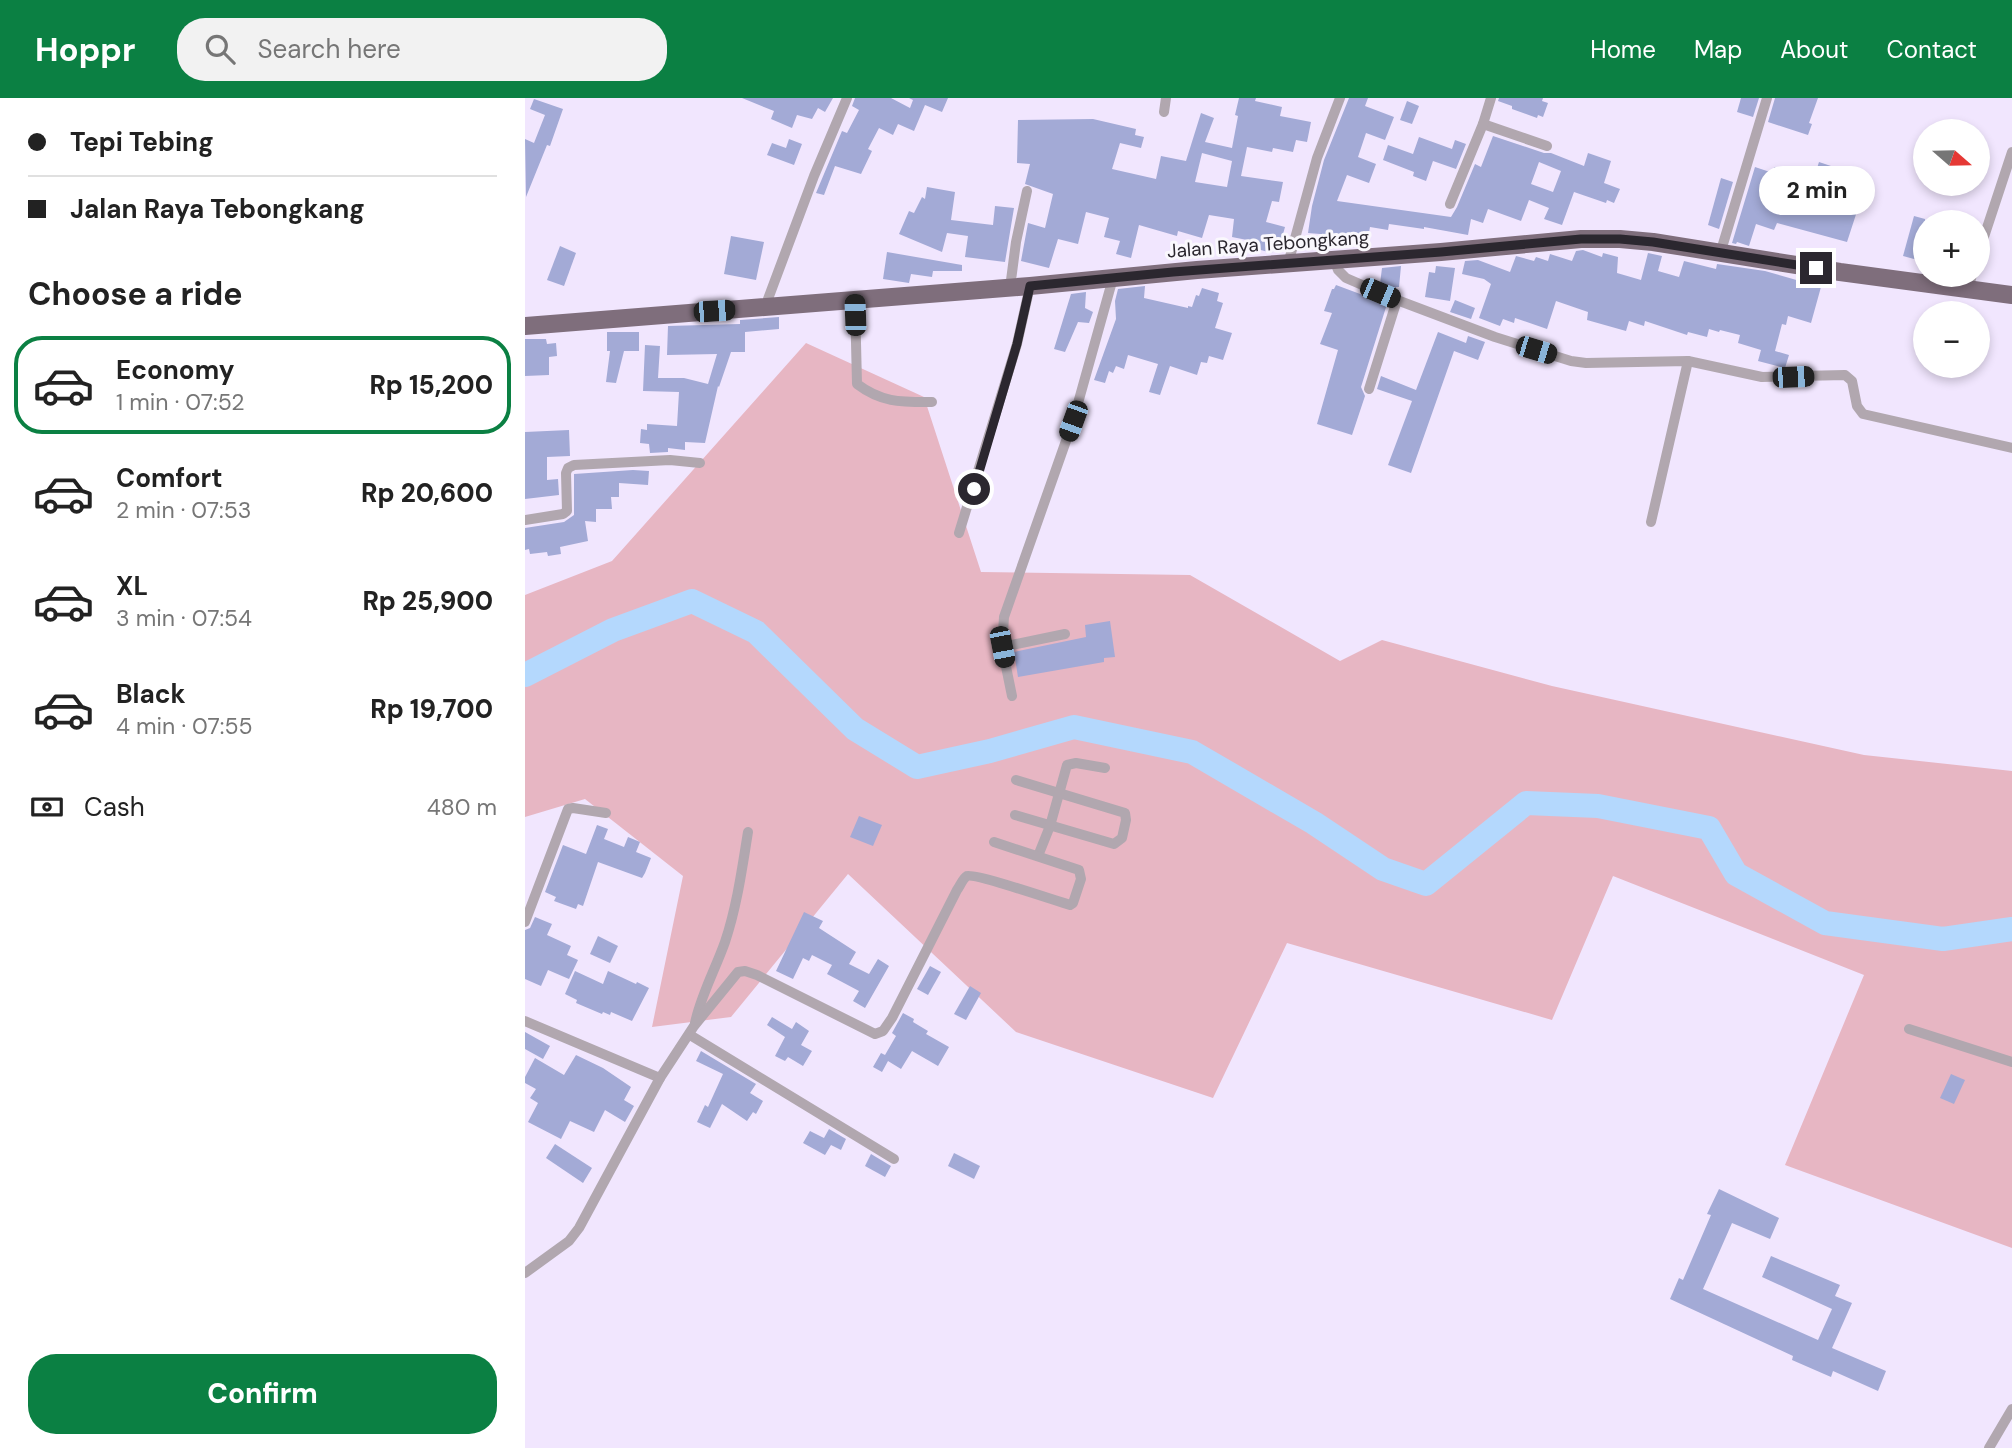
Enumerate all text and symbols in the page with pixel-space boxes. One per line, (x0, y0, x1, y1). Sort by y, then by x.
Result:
search box (177, 18, 667, 81)
text: Hoppr (35, 28, 135, 71)
icon: search (201, 30, 239, 68)
text: Search here (257, 32, 401, 66)
text: Home (1590, 34, 1656, 65)
text: Map (1694, 34, 1742, 65)
text: About (1780, 34, 1849, 65)
text: Contact (1887, 34, 1977, 65)
north arrow (1913, 119, 1990, 196)
map controls (1913, 119, 1990, 378)
text: Tepi Tebing (70, 125, 214, 159)
callout: 2 min (1758, 166, 1874, 216)
text: 2 min (1786, 175, 1848, 205)
text: Jalan Raya Tebongkang (70, 192, 365, 226)
button: + (1913, 210, 1990, 287)
street label: Jalan Raya Tebongkang (1166, 224, 1370, 264)
route end (1800, 252, 1832, 284)
text: Choose a ride (28, 273, 243, 315)
car (1357, 275, 1404, 311)
car (844, 294, 867, 336)
car (693, 299, 736, 323)
button: − (1913, 301, 1990, 378)
car (1513, 334, 1560, 366)
text: Economy (116, 353, 234, 387)
icon: car (32, 354, 95, 417)
car (1772, 366, 1815, 388)
text: Rp 15,200 (369, 368, 493, 402)
text: 1 min · 07:52 (116, 387, 245, 417)
car (1056, 398, 1091, 444)
text: Comfort (116, 461, 222, 495)
icon: car (32, 462, 95, 525)
route start (958, 473, 990, 505)
text: Rp 20,600 (361, 476, 493, 510)
text: 2 min · 07:53 (116, 495, 251, 525)
text: XL (116, 569, 148, 603)
icon: car (32, 570, 95, 633)
text: Rp 25,900 (362, 584, 493, 618)
text: 3 min · 07:54 (116, 603, 252, 633)
car (988, 624, 1017, 670)
text: Black (116, 677, 186, 711)
icon: car (32, 678, 95, 741)
text: Rp 19,700 (370, 692, 493, 726)
text: 4 min · 07:55 (116, 711, 252, 741)
icon: cash (28, 788, 66, 826)
text: Cash (84, 790, 145, 824)
text: 480 m (427, 792, 497, 822)
button: Confirm (28, 1354, 497, 1434)

